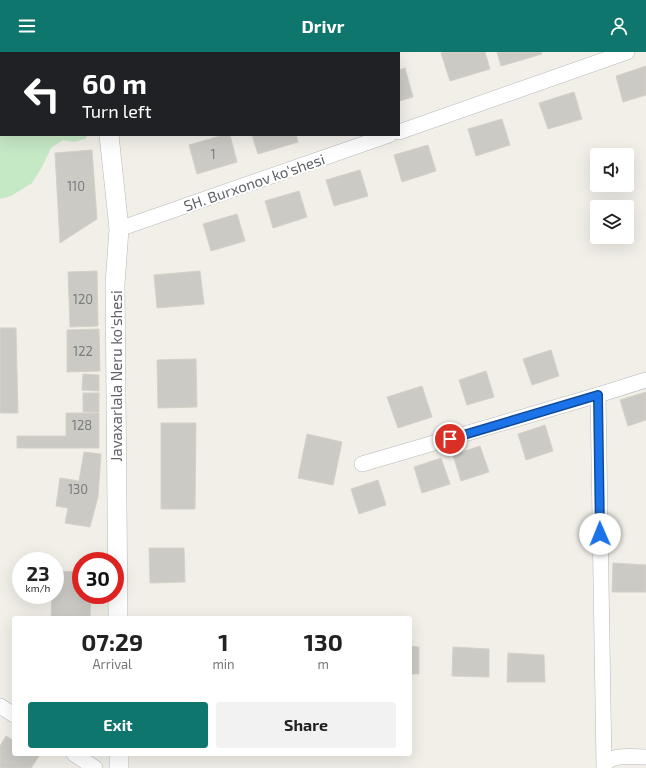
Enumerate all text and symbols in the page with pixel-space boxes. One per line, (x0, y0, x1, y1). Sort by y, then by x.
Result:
icon: menu (16, 15, 38, 37)
text: Drivr (302, 15, 344, 37)
icon: person (608, 15, 630, 37)
text: 60 m (82, 66, 147, 100)
icon: left (16, 68, 68, 120)
text: Turn left (82, 100, 152, 122)
house number: 1 (210, 146, 216, 162)
map controls (590, 148, 634, 244)
button: sound (590, 148, 634, 192)
street label: SH. Burxonov ko'shesi (181, 149, 327, 215)
house number: 110 (67, 178, 85, 194)
button: layers (590, 200, 634, 244)
street label: Javaxarlala Neru ko'shesi (107, 290, 125, 462)
house number: 120 (73, 291, 93, 307)
house number: 122 (73, 343, 93, 359)
house number: 128 (72, 417, 92, 433)
pin (433, 422, 467, 456)
icon: arrive (439, 428, 461, 450)
house number: 130 (68, 481, 88, 497)
position arrow (579, 513, 621, 555)
speed limit sign: 30 (72, 552, 124, 604)
text: 23 (27, 561, 49, 585)
text: km/h (26, 582, 50, 594)
text: 07:29 (81, 627, 143, 656)
text: 1 (218, 627, 229, 656)
text: 130 (304, 627, 343, 656)
text: Arrival (92, 656, 132, 672)
text: min (212, 656, 235, 672)
text: m (318, 656, 329, 672)
button: Exit (28, 702, 208, 748)
button: Share (216, 702, 396, 748)

